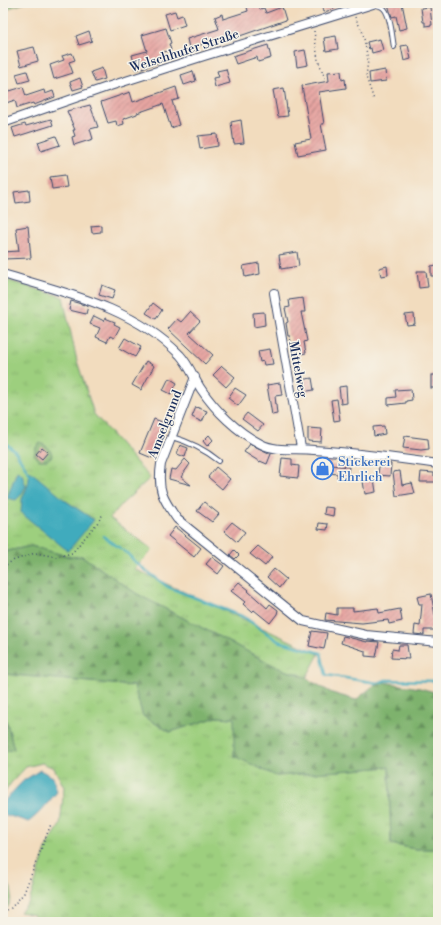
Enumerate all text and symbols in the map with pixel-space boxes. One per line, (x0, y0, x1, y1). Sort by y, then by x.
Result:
street label: Welschhufer Straße (127, 26, 241, 76)
street label: Mittelweg (285, 340, 311, 399)
street label: Amselgrund (144, 387, 186, 462)
place label: Stickerei Ehrlich (338, 454, 391, 485)
shop icon: Stickerei Ehrlich (310, 455, 336, 481)

